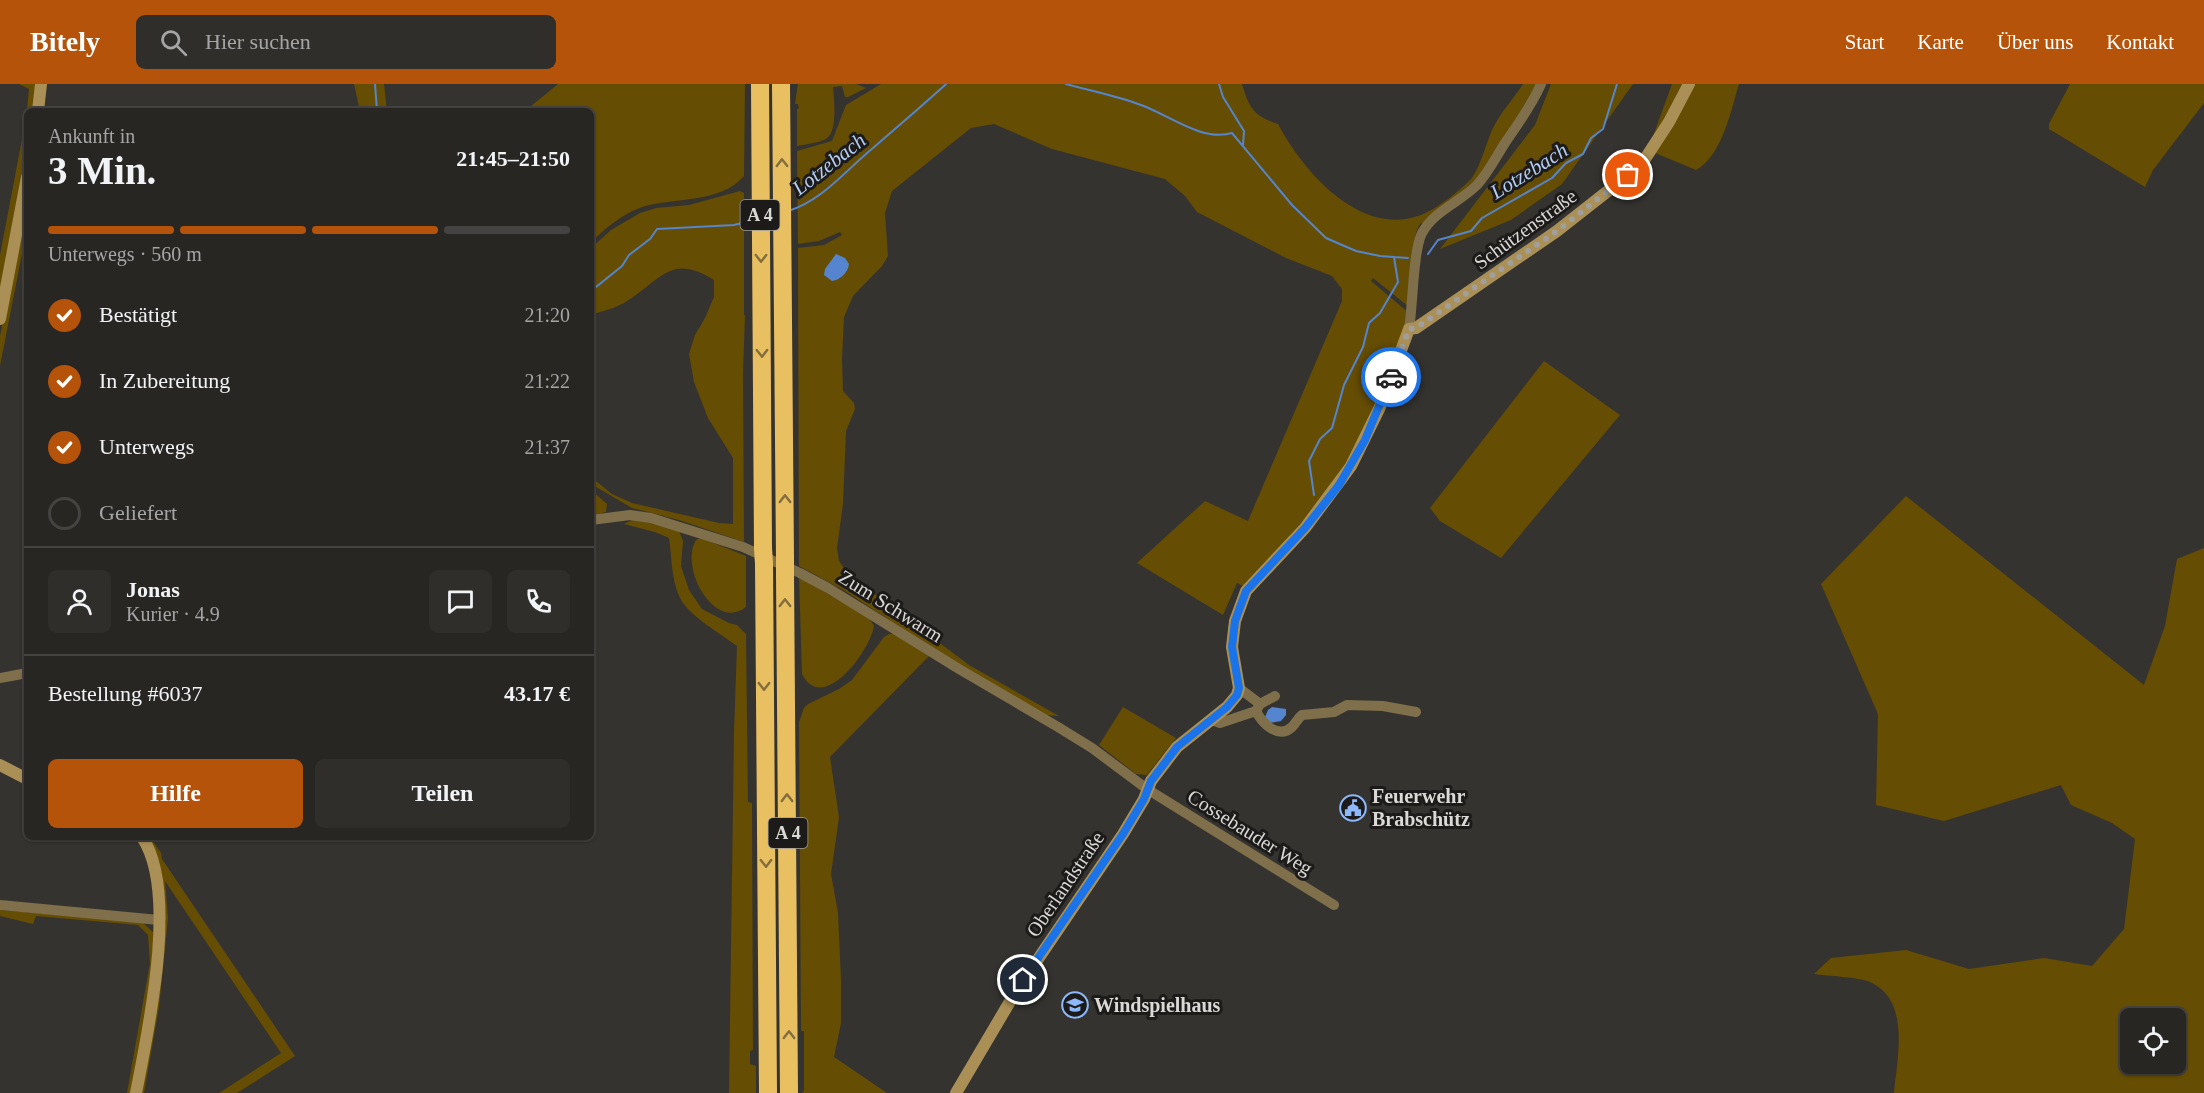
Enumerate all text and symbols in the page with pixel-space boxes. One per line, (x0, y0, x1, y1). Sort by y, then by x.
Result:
search box (136, 15, 556, 69)
text: Bitely (30, 26, 100, 57)
icon: search (157, 26, 190, 59)
text: Hier suchen (205, 29, 311, 54)
text: Start (1845, 30, 1884, 54)
text: Karte (1917, 30, 1964, 54)
text: Über uns (1997, 30, 2073, 54)
text: Kontakt (2106, 30, 2174, 54)
text: Ankunft in (48, 125, 135, 147)
water label: Lotzebach (787, 128, 870, 201)
water label: Lotzebach (1485, 138, 1572, 205)
text: 21:45–21:50 (456, 146, 570, 171)
text: 3 Min. (48, 149, 156, 192)
pin (1602, 149, 1653, 200)
icon: bag (1611, 158, 1644, 191)
one-way arrow (776, 159, 788, 168)
street label: Schützenstraße (1470, 184, 1581, 273)
road number: A 4 (740, 200, 780, 230)
text: Unterwegs · 560 m (48, 243, 202, 265)
one-way arrow (755, 254, 767, 263)
icon: check (48, 299, 81, 332)
text: Bestätigt (99, 302, 177, 327)
text: 21:20 (524, 304, 570, 326)
courier (1361, 347, 1421, 407)
one-way arrow (755, 348, 768, 357)
icon: car (1375, 361, 1408, 394)
icon: check (48, 365, 81, 398)
text: In Zubereitung (99, 368, 230, 393)
text: 21:22 (524, 370, 570, 392)
icon: check (48, 431, 81, 464)
text: Unterwegs (99, 434, 194, 459)
text: 21:37 (524, 436, 570, 458)
one-way arrow (779, 495, 791, 504)
text: Geliefert (99, 500, 177, 525)
street label: Zum Schwarm (835, 565, 947, 647)
button: person (48, 570, 111, 633)
button: chat (429, 570, 492, 633)
button: phone (507, 570, 570, 633)
text: Jonas (126, 577, 180, 602)
one-way arrow (779, 598, 791, 607)
text: Kurier · 4.9 (126, 603, 220, 625)
text: Bestellung #6037 (48, 681, 203, 706)
text: 43.17 € (504, 681, 570, 706)
one-way arrow (758, 681, 770, 690)
button: Hilfe (48, 759, 303, 828)
button: Teilen (315, 759, 570, 828)
street label: Cossebauder Weg (1183, 785, 1316, 880)
place label: Feuerwehr Brabschütz (1372, 785, 1470, 830)
one-way arrow (781, 793, 794, 802)
public building icon: Feuerwehr Brabschütz (1338, 793, 1368, 823)
road number: A 4 (768, 818, 808, 848)
street label: Oberlandstraße (1022, 827, 1108, 941)
one-way arrow (760, 858, 772, 867)
pin (997, 954, 1048, 1005)
icon: home (1006, 963, 1039, 996)
school or university icon: Windspielhaus (1060, 990, 1090, 1020)
place label: Windspielhaus (1094, 994, 1221, 1017)
map controls (2120, 1008, 2186, 1074)
button: locate (2120, 1008, 2186, 1074)
one-way arrow (783, 1030, 795, 1039)

